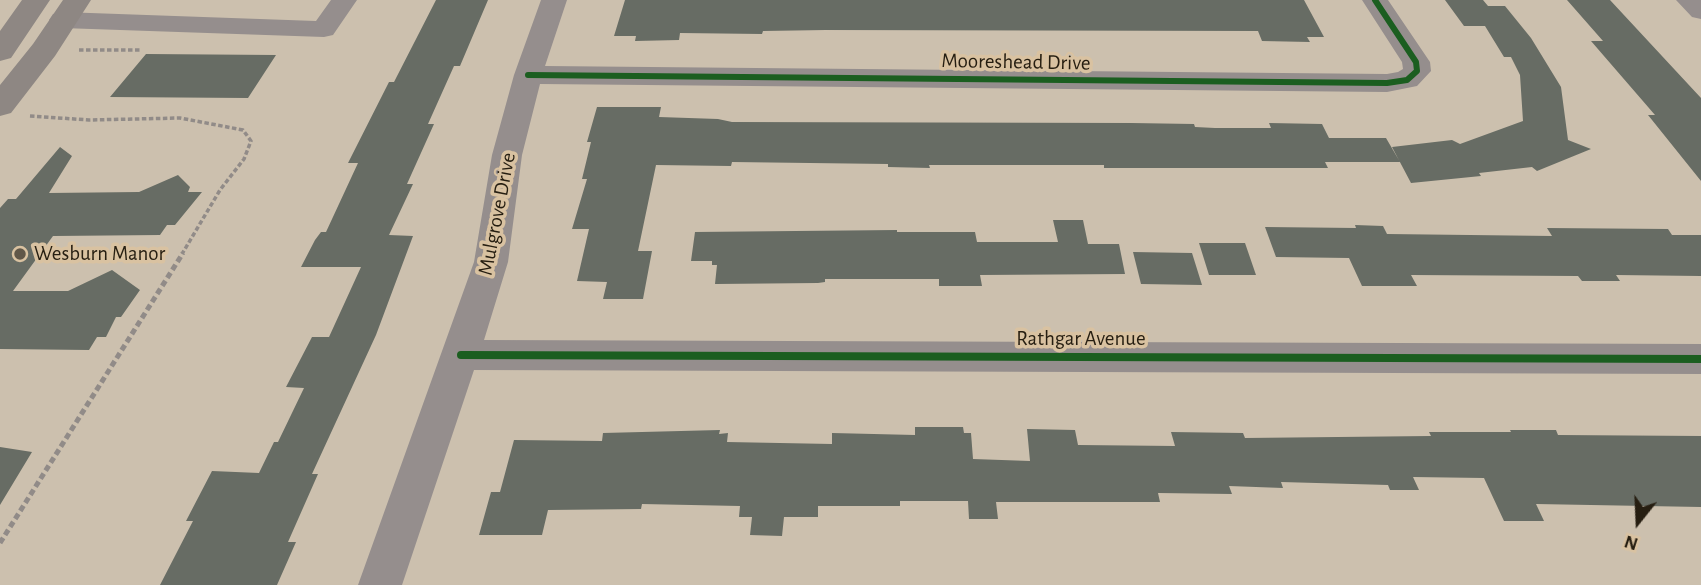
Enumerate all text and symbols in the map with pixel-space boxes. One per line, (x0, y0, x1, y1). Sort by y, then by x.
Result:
street label: Mooreshead Drive (941, 48, 1091, 76)
street label: Mulgrove Drive (473, 151, 521, 277)
place label: Wesburn Manor (34, 241, 165, 267)
marker: Wesburn Manor (12, 246, 28, 262)
street label: Rathgar Avenue (1016, 326, 1146, 352)
north arrow (1603, 487, 1673, 557)
text: N (1622, 531, 1641, 554)

